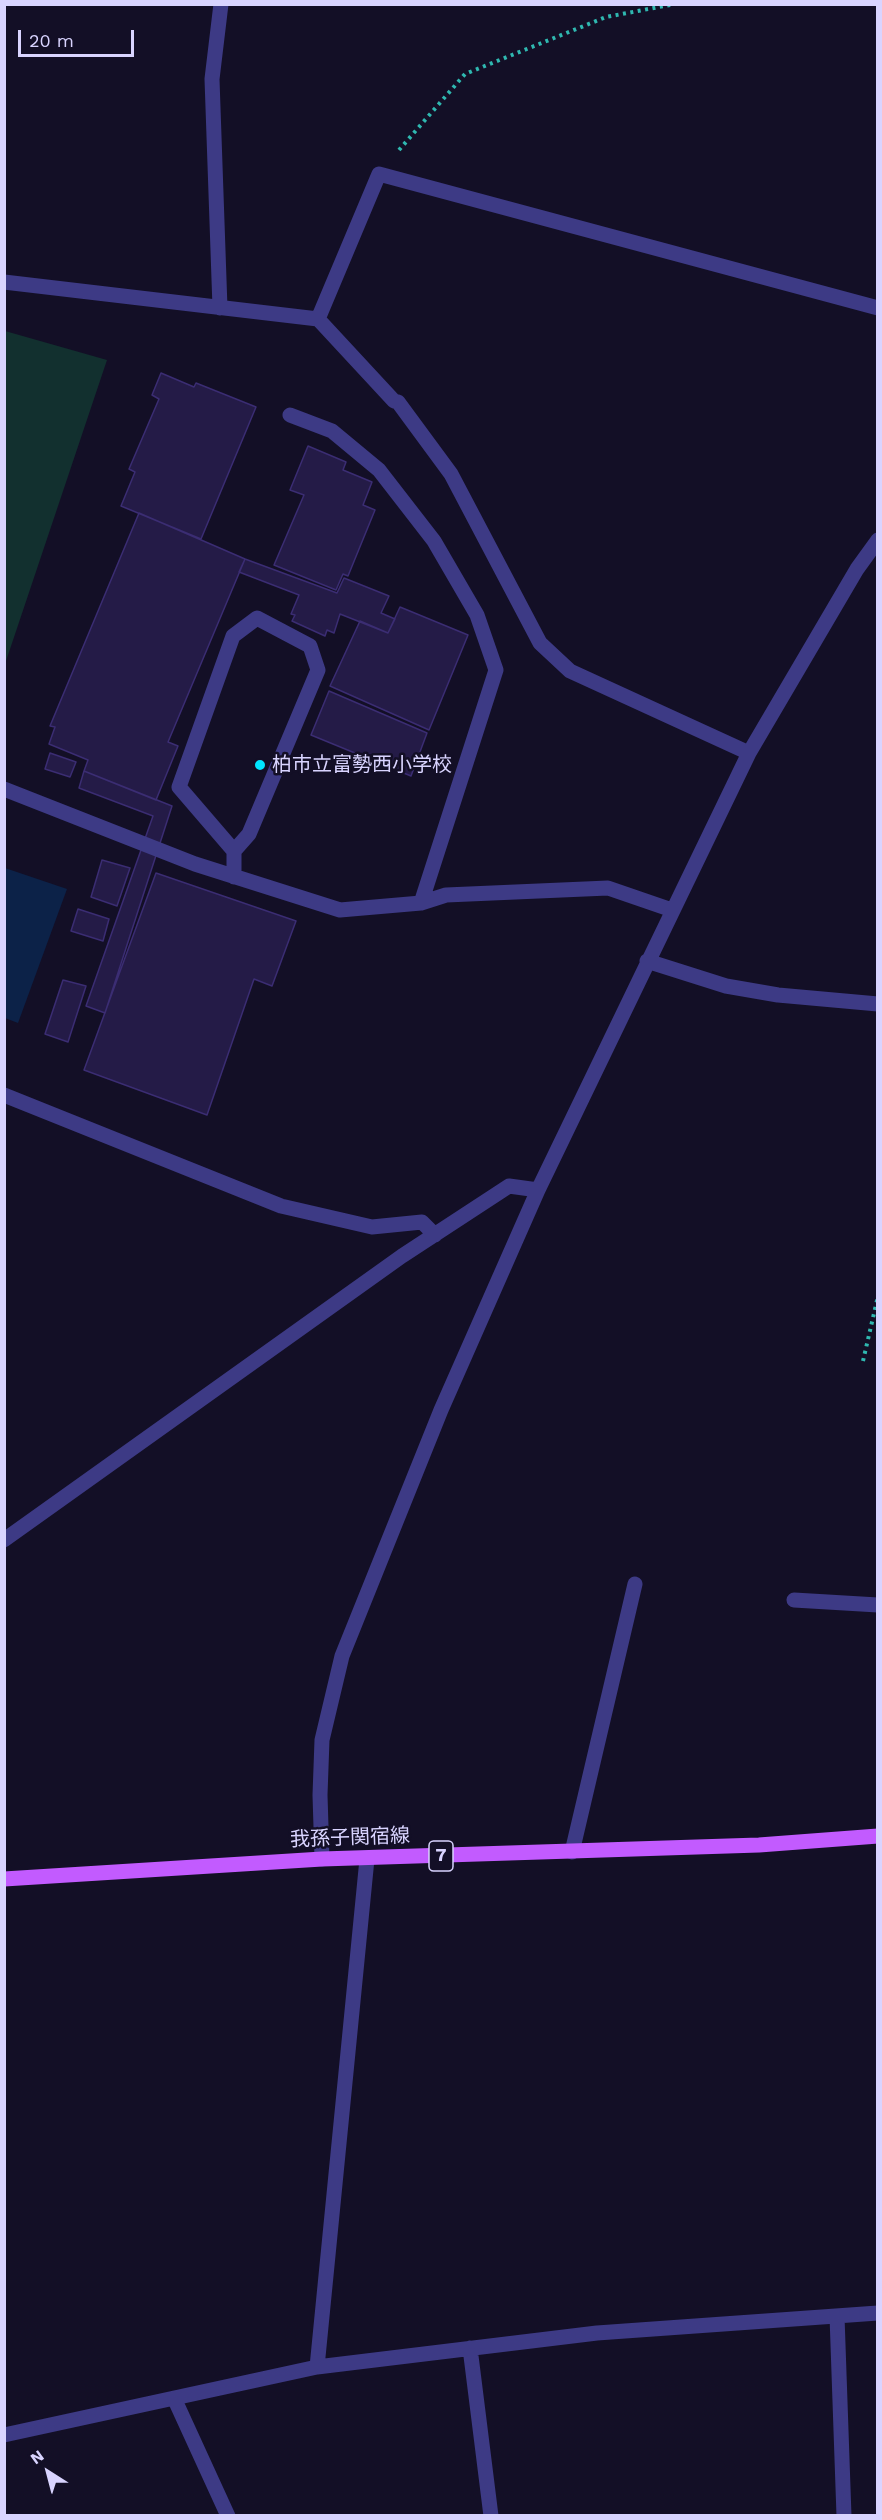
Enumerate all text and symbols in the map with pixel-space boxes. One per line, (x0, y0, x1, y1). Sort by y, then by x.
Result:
scale bar (21, 18, 136, 56)
text: 20 m (29, 30, 74, 51)
place label: 柏市立富勢西小学校 (272, 753, 452, 777)
marker: 柏市立富勢西小学校 (253, 758, 267, 772)
street label: 我孫子関宿線 (290, 1824, 410, 1852)
road number: 7 (429, 1841, 453, 1871)
north arrow (18, 2442, 78, 2502)
text: N (27, 2446, 48, 2468)

